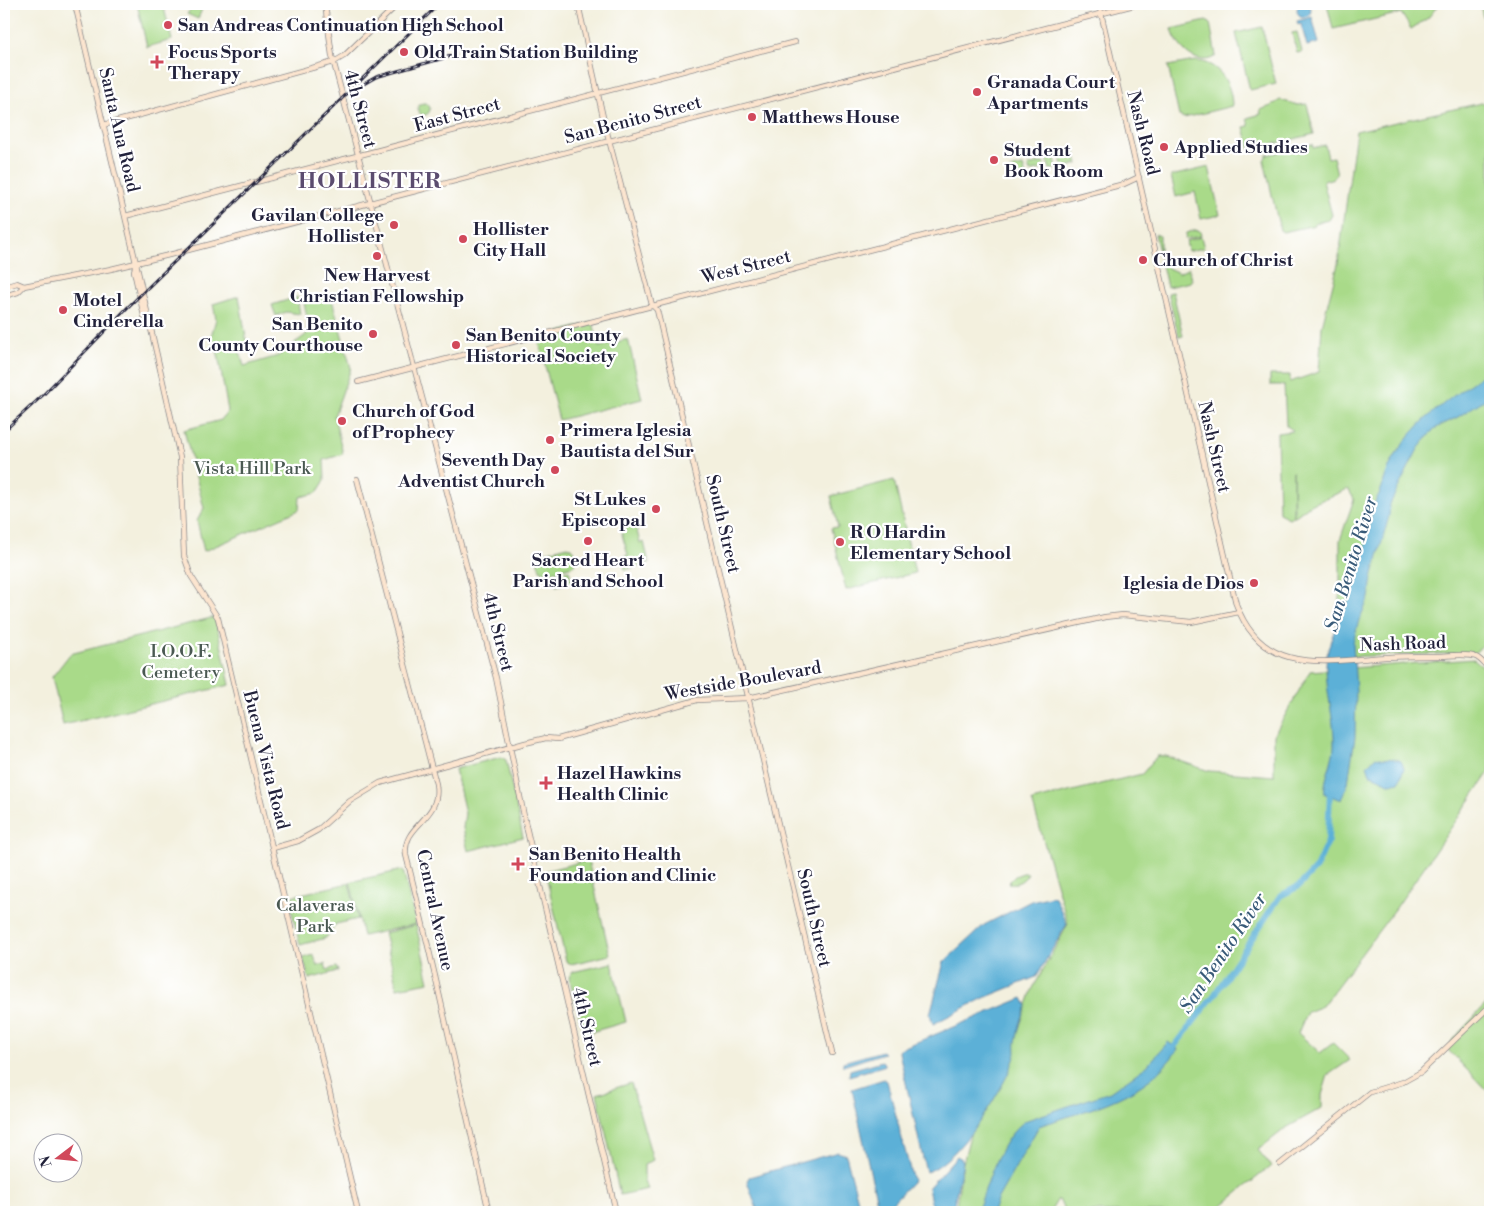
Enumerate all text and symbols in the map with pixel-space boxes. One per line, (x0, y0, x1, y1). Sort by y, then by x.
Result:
place label: San Andreas Continuation High School (178, 14, 504, 37)
marker: San Andreas Continuation High School (162, 19, 174, 31)
place label: Focus Sports Therapy (168, 41, 277, 85)
place label: Old Train Station Building (414, 41, 639, 64)
marker: Old Train Station Building (398, 46, 410, 58)
marker: Focus Sports Therapy (150, 55, 164, 69)
street label: Santa Ana Road (93, 65, 145, 195)
street label: 4th Street (338, 67, 382, 152)
place label: Granada Court Apartments (986, 71, 1116, 115)
marker: Granada Court Apartments (971, 86, 983, 98)
street label: Nash Road (1121, 88, 1165, 178)
street label: San Benito Street (562, 90, 705, 149)
street label: East Street (411, 92, 503, 138)
place label: Matthews House (762, 106, 900, 129)
marker: Matthews House (746, 111, 758, 123)
place label: Applied Studies (1173, 136, 1308, 159)
place label: Student Book Room (1004, 139, 1104, 183)
marker: Applied Studies (1158, 141, 1170, 153)
marker: Student Book Room (988, 154, 1000, 166)
district label: HOLLISTER (298, 168, 442, 195)
place label: Gavilan College Hollister (251, 204, 384, 248)
place label: Hollister City Hall (473, 218, 549, 262)
marker: Gavilan College Hollister (388, 219, 400, 231)
marker: Hollister City Hall (457, 233, 469, 245)
street label: West Street (698, 245, 794, 289)
place label: Church of Christ (1153, 249, 1294, 272)
marker: New Harvest Christian Fellowship (371, 250, 383, 262)
marker: Church of Christ (1137, 254, 1149, 266)
place label: New Harvest Christian Fellowship (290, 264, 464, 308)
place label: Motel Cinderella (73, 289, 164, 333)
marker: Motel Cinderella (57, 304, 69, 316)
place label: San Benito County Courthouse (198, 313, 363, 357)
place label: San Benito County Historical Society (466, 324, 622, 368)
marker: San Benito County Courthouse (367, 328, 379, 340)
marker: San Benito County Historical Society (450, 339, 462, 351)
street label: Nash Street (1192, 399, 1236, 496)
place label: Church of God of Prophecy (352, 400, 475, 444)
marker: Church of God of Prophecy (336, 415, 348, 427)
place label: Primera Iglesia Bautista del Sur (560, 419, 694, 463)
marker: Primera Iglesia Bautista del Sur (544, 434, 556, 446)
place label: Seventh Day Adventist Church (397, 449, 546, 493)
park label: Vista Hill Park (192, 457, 312, 480)
marker: Seventh Day Adventist Church (549, 464, 561, 476)
street label: South Street (700, 472, 746, 576)
place label: St Lukes Episcopal (562, 488, 646, 532)
water label: San Benito River (1319, 493, 1383, 634)
marker: St Lukes Episcopal (650, 503, 662, 515)
place label: R O Hardin Elementary School (850, 521, 1011, 565)
marker: Sacred Heart Parish and School (582, 535, 594, 547)
marker: R O Hardin Elementary School (834, 536, 846, 548)
place label: Sacred Heart Parish and School (512, 549, 664, 593)
place label: Iglesia de Dios (1123, 572, 1244, 595)
marker: Iglesia de Dios (1248, 577, 1260, 589)
street label: 4th Street (477, 590, 519, 675)
street label: Nash Road (1359, 631, 1447, 657)
park label: I.O.O.F. Cemetery (142, 640, 221, 684)
street label: Westside Boulevard (662, 656, 824, 706)
street label: Buena Vista Road (237, 687, 295, 833)
place label: Hazel Hawkins Health Clinic (557, 762, 682, 806)
marker: Hazel Hawkins Health Clinic (539, 776, 553, 790)
place label: San Benito Health Foundation and Clinic (529, 843, 716, 887)
street label: Central Avenue (411, 847, 459, 973)
marker: San Benito Health Foundation and Clinic (511, 857, 525, 871)
street label: South Street (791, 866, 837, 970)
water label: San Benito River (1174, 887, 1273, 1018)
park label: Calaveras Park (276, 894, 354, 938)
street label: 4th Street (567, 985, 607, 1069)
north arrow (32, 1134, 82, 1184)
text: N (36, 1154, 57, 1169)

